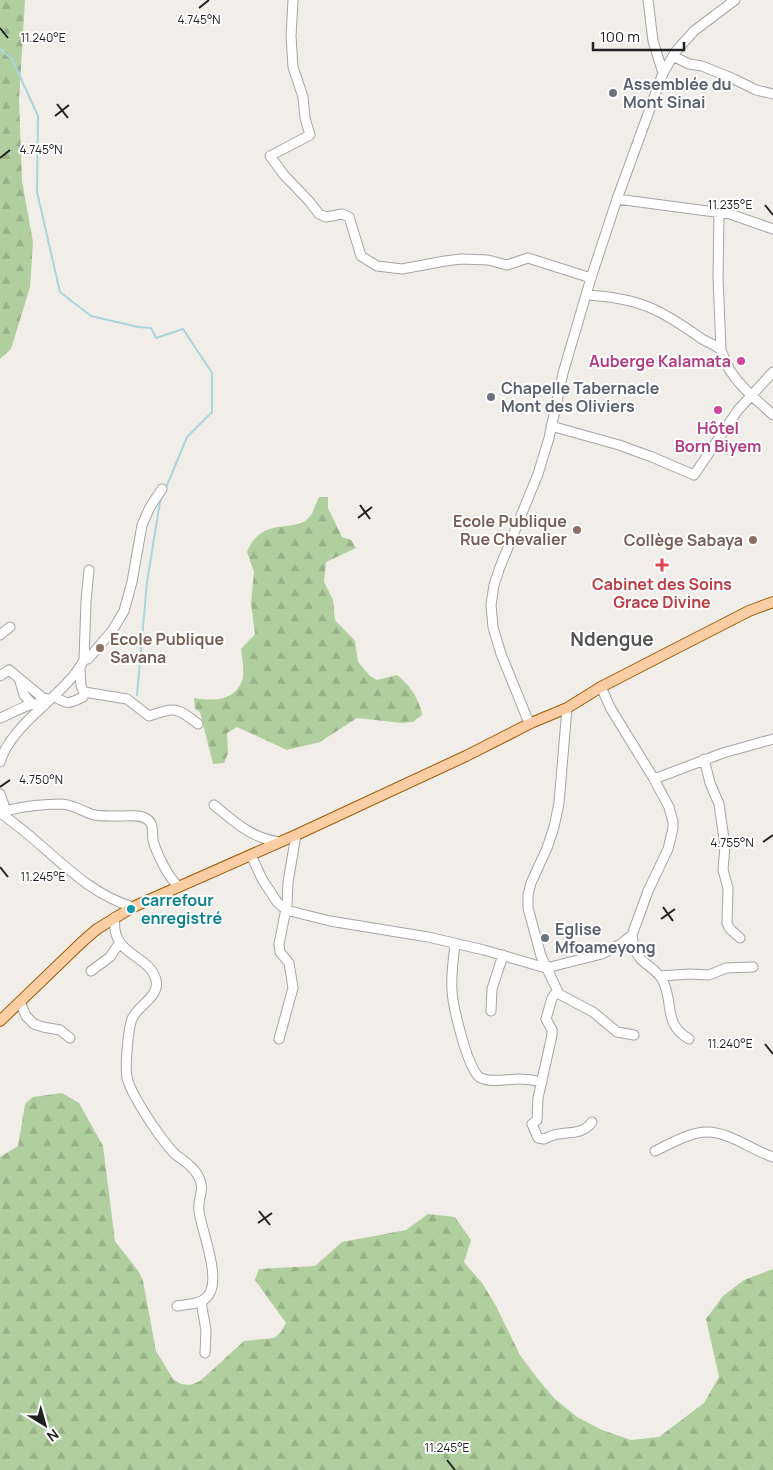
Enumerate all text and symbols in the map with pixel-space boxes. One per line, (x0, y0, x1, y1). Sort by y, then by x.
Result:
text: 4.745°N (177, 11, 221, 28)
scale bar (593, 20, 684, 52)
text: 100 m (600, 26, 640, 47)
text: 11.240°E (20, 29, 66, 46)
place label: Assemblée du Mont Sinai (623, 73, 732, 113)
marker: Assemblée du Mont Sinai (607, 87, 619, 99)
text: 4.745°N (19, 141, 63, 158)
text: 11.235°E (708, 196, 752, 213)
place label: Auberge Kalamata (589, 350, 731, 372)
marker: Auberge Kalamata (735, 355, 747, 367)
place label: Chapelle Tabernacle Mont des Oliviers (501, 377, 660, 417)
marker: Chapelle Tabernacle Mont des Oliviers (485, 391, 497, 403)
marker: Hôtel Born Biyem (712, 404, 724, 416)
place label: Hôtel Born Biyem (675, 417, 761, 457)
place label: Ecole Publique Rue Chevalier (453, 510, 567, 550)
marker: Ecole Publique Rue Chevalier (571, 524, 583, 536)
place label: Collège Sabaya (624, 529, 743, 551)
marker: Collège Sabaya (747, 534, 759, 546)
marker: Cabinet des Soins Grace Divine (655, 558, 669, 572)
place label: Cabinet des Soins Grace Divine (592, 573, 732, 613)
district label: Ndengue (570, 626, 654, 652)
place label: Ecole Publique Savana (110, 628, 224, 668)
marker: Ecole Publique Savana (94, 642, 106, 654)
text: 4.750°N (19, 771, 63, 788)
text: 4.755°N (710, 834, 754, 851)
text: 11.245°E (21, 868, 66, 885)
place label: carrefour enregistré (141, 889, 223, 929)
marker: carrefour enregistré (125, 903, 137, 915)
place label: Eglise Mfoameyong (555, 918, 656, 958)
marker: Eglise Mfoameyong (539, 932, 551, 944)
text: 11.240°E (707, 1035, 753, 1052)
north arrow (20, 1400, 70, 1450)
text: N (43, 1425, 63, 1446)
text: 11.245°E (425, 1439, 470, 1456)

